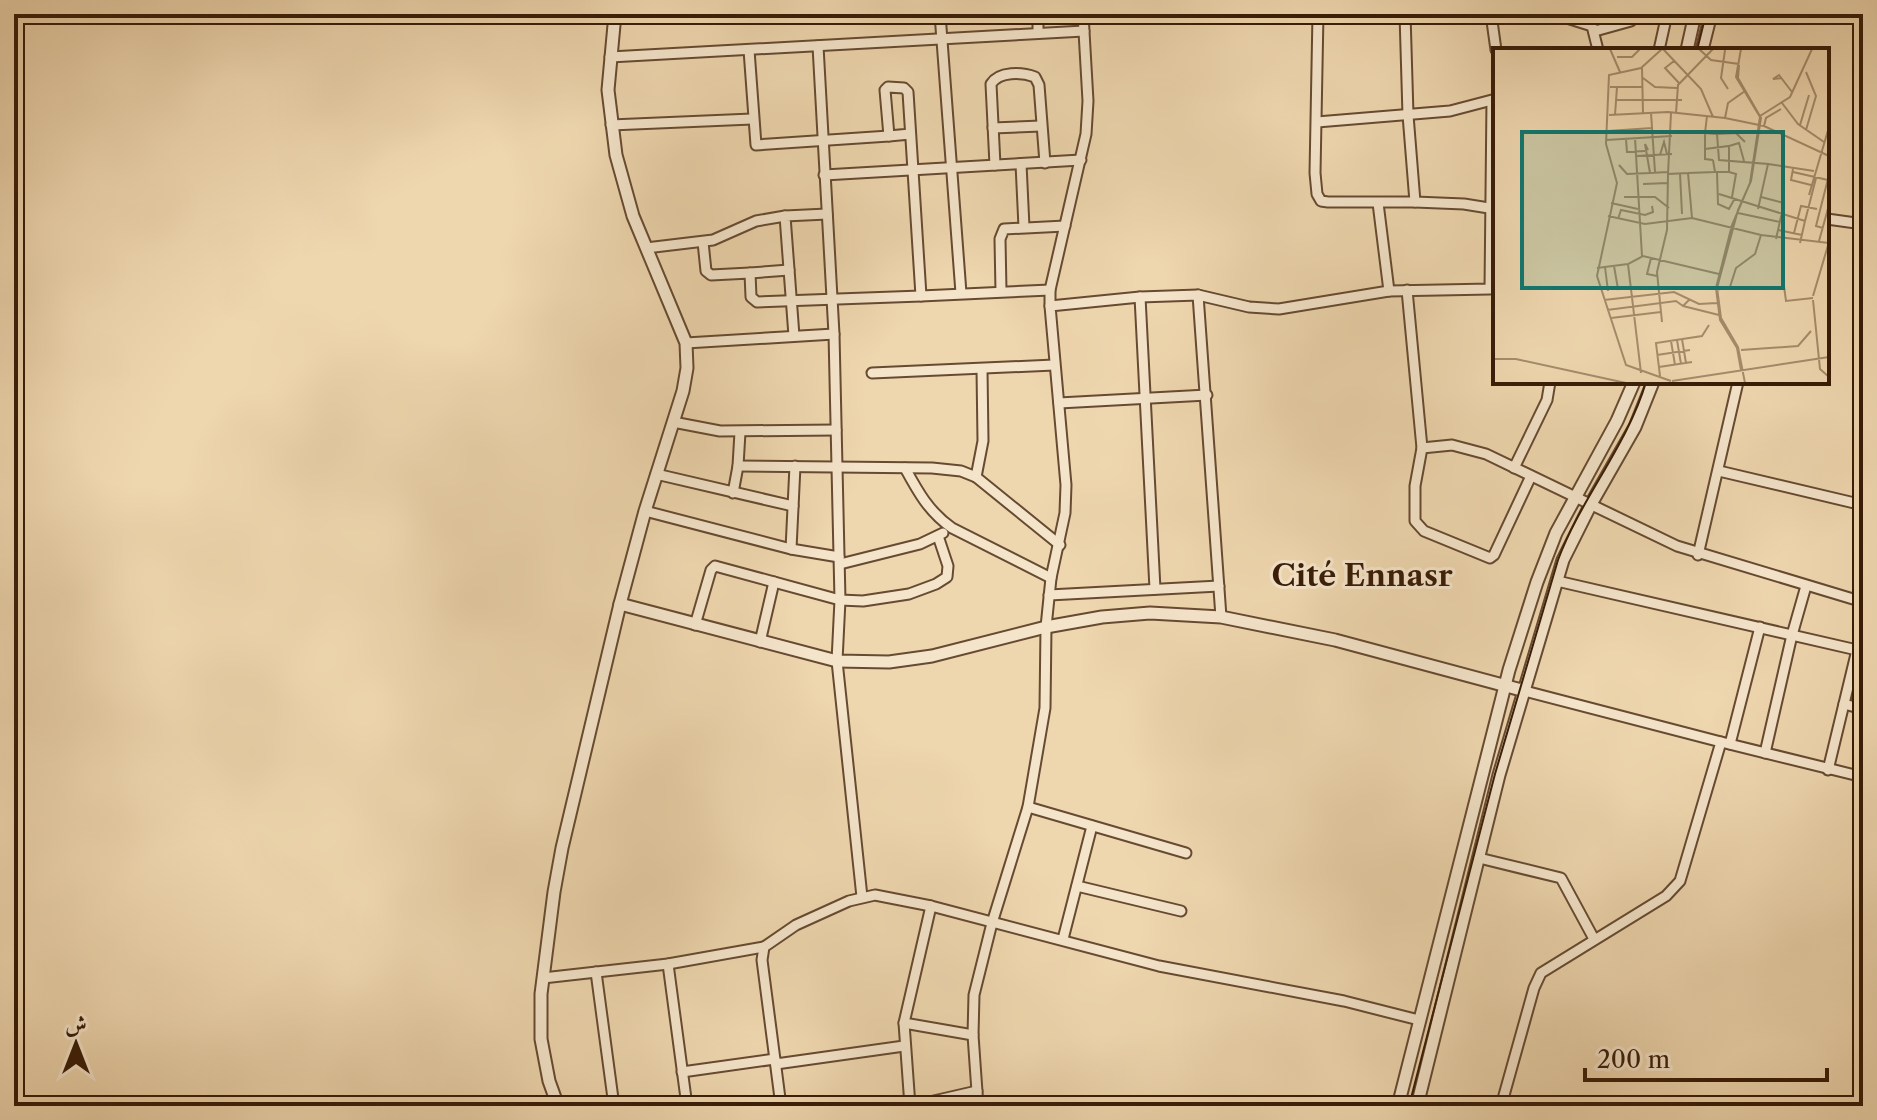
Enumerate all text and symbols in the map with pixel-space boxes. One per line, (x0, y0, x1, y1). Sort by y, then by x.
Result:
inset map (1493, 48, 1829, 384)
district label: Cité Ennasr (1271, 557, 1453, 594)
north arrow (36, 1004, 116, 1084)
text: ش (65, 1011, 87, 1038)
scale bar (1585, 1032, 1827, 1082)
text: 200 m (1597, 1045, 1670, 1074)

